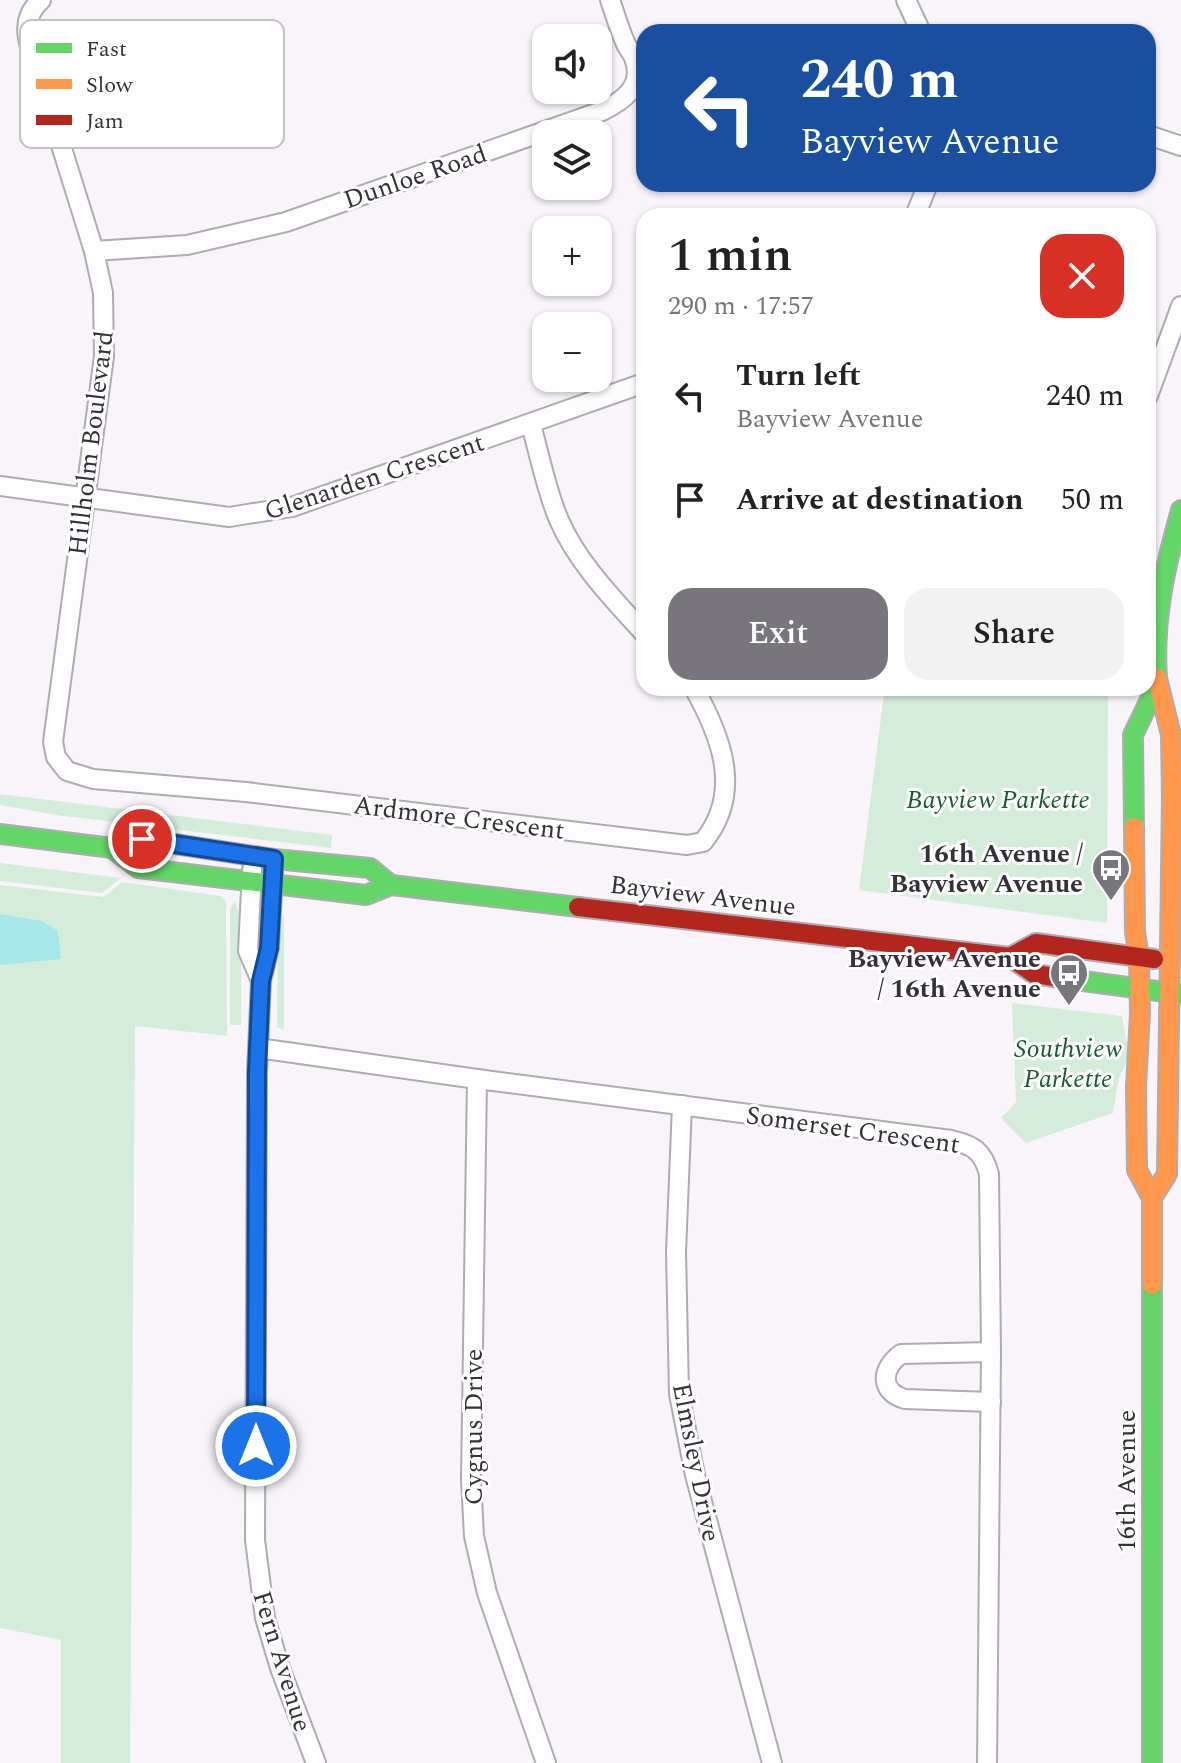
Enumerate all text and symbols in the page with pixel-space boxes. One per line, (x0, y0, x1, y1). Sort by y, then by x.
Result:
legend (20, 20, 284, 148)
map controls (532, 24, 612, 392)
button: sound (532, 24, 612, 104)
text: Fast (86, 33, 127, 66)
text: 240 m (800, 38, 959, 123)
icon: left (668, 56, 772, 160)
text: Slow (86, 69, 134, 102)
text: Jam (86, 105, 124, 138)
text: Bayview Avenue (800, 115, 1059, 170)
button: layers (532, 120, 612, 200)
street label: Dunloe Road (338, 134, 492, 220)
button: + (532, 216, 612, 296)
text: 1 min (668, 219, 793, 292)
button: close (1040, 234, 1124, 318)
text: 290 m · 17:57 (668, 286, 814, 326)
button: − (532, 312, 612, 392)
street label: Hillholm Boulevard (57, 328, 125, 558)
text: Turn left (736, 353, 861, 399)
text: 240 m (1046, 373, 1124, 419)
icon: left (668, 374, 712, 418)
text: Bayview Avenue (736, 399, 923, 439)
street label: Glenarden Crescent (259, 422, 490, 531)
text: Arrive at destination (736, 477, 1023, 523)
text: 50 m (1061, 477, 1124, 523)
icon: arrive (668, 478, 712, 522)
button: Exit (668, 588, 888, 680)
button: Share (904, 588, 1124, 680)
park label: Bayview Parkette (906, 780, 1090, 820)
street label: Ardmore Crescent (351, 785, 567, 851)
pin (108, 805, 176, 873)
icon: arrive (120, 817, 164, 861)
place label: 16th Avenue / Bayview Avenue (890, 834, 1083, 904)
bus stop icon: 16th Avenue / Bayview Avenue (1090, 847, 1132, 902)
street label: Bayview Avenue (607, 865, 798, 927)
place label: Bayview Avenue / 16th Avenue (848, 939, 1041, 1009)
bus stop icon: Bayview Avenue / 16th Avenue (1048, 952, 1090, 1007)
park label: Southview Parkette (1014, 1029, 1123, 1099)
street label: Somerset Crescent (743, 1095, 962, 1165)
street label: Cygnus Drive (454, 1349, 494, 1505)
street label: Elmsley Drive (661, 1379, 731, 1545)
position arrow (214, 1404, 298, 1488)
street label: 16th Avenue (1107, 1410, 1147, 1552)
street label: Fern Avenue (242, 1586, 322, 1737)

